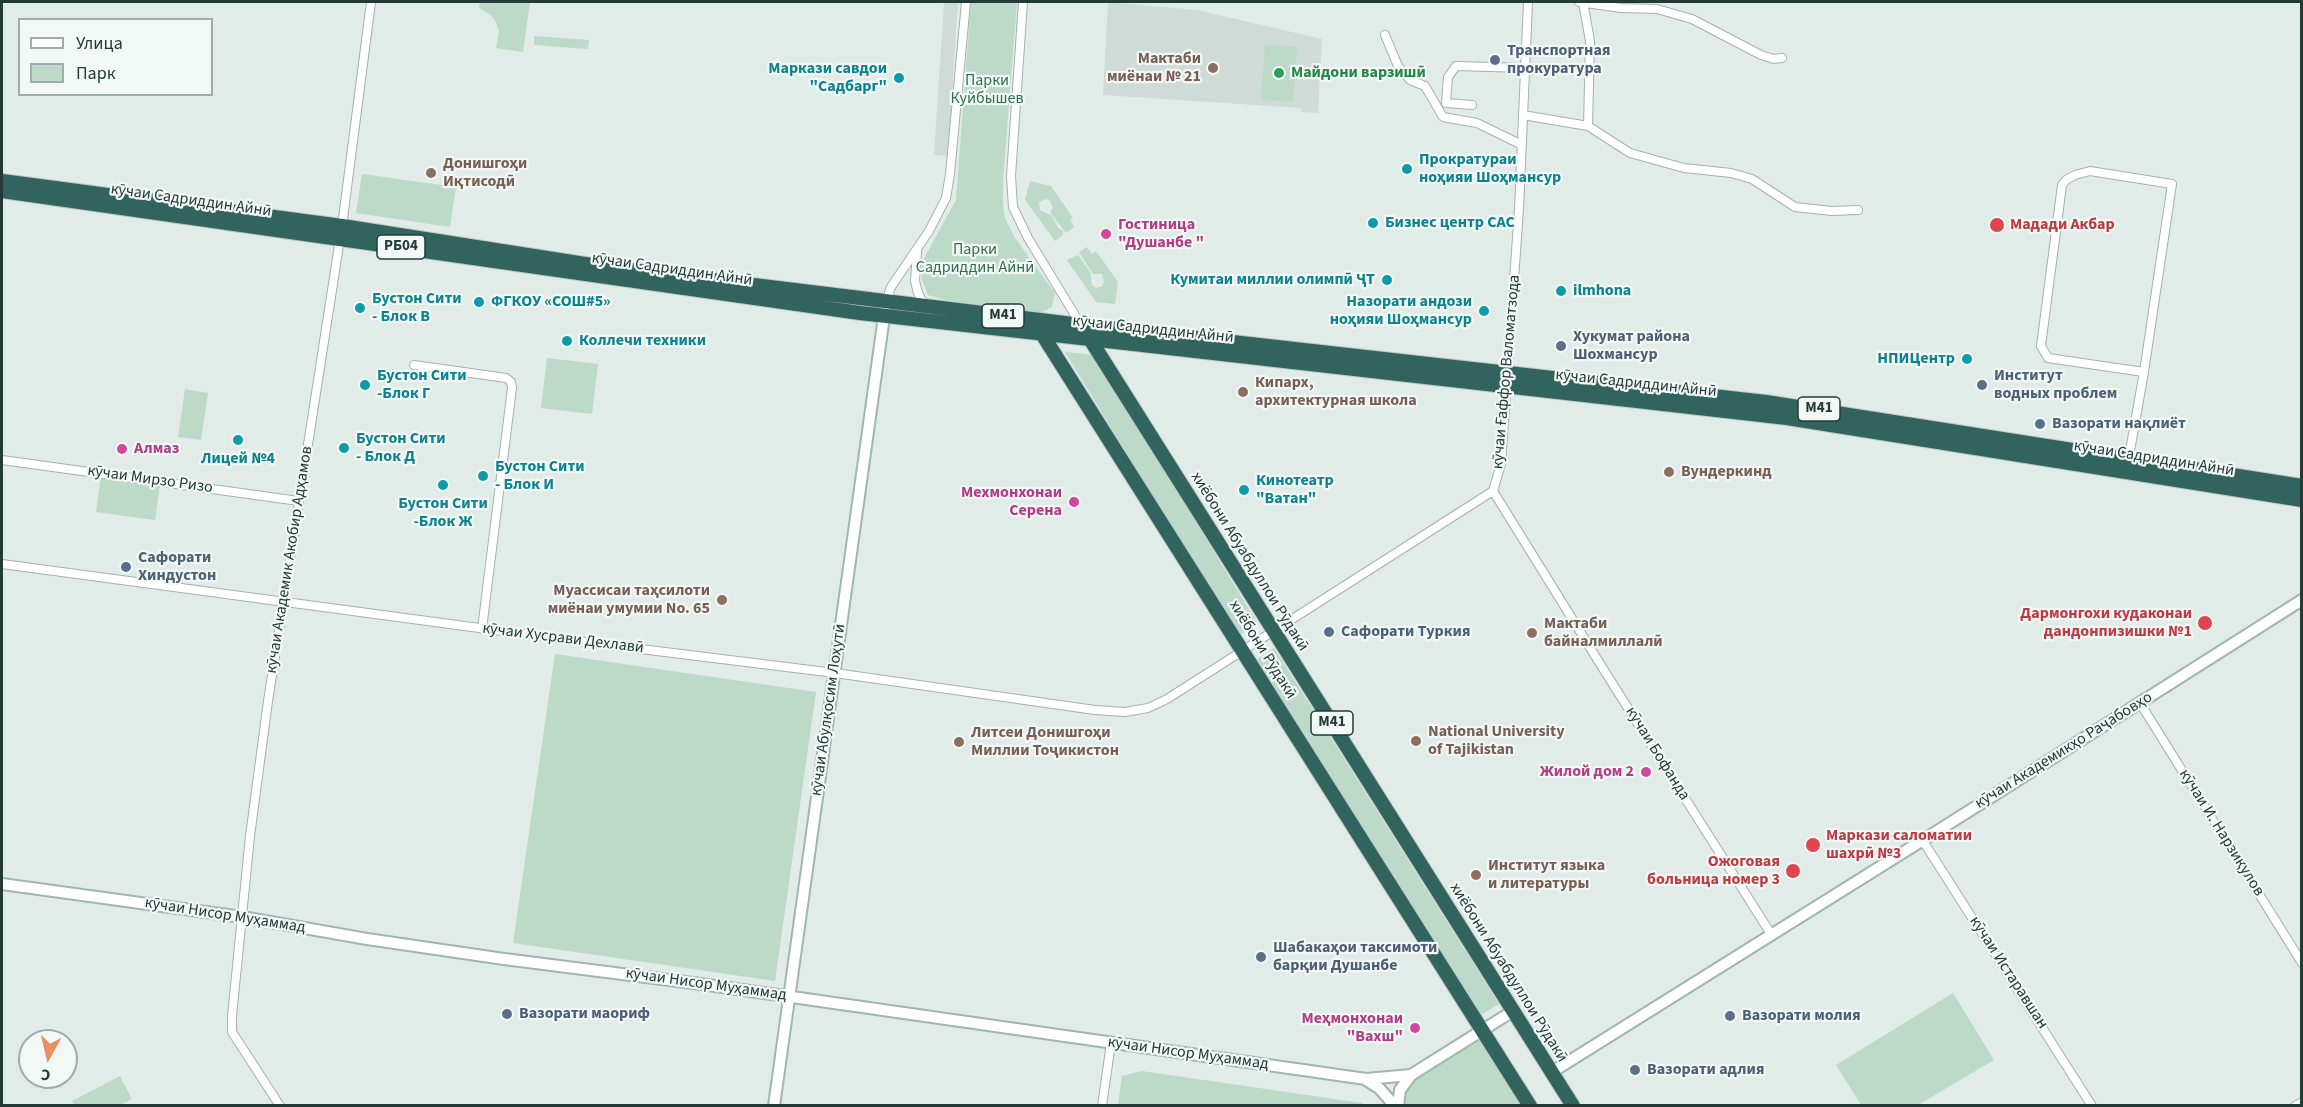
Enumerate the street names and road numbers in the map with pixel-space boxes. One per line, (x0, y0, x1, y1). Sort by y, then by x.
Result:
street label: кӯчаи Садриддин Айнӣ (109, 180, 273, 222)
road number: РБ04 (377, 235, 425, 259)
street label: кӯчаи Садриддин Айнӣ (590, 249, 754, 291)
street label: кӯчаи Ғаффор Валоматзода (1489, 274, 1525, 470)
road number: M41 (982, 304, 1024, 328)
street label: кӯчаи Садриддин Айнӣ (1071, 312, 1235, 348)
street label: кӯчаи Садриддин Айнӣ (1554, 366, 1718, 402)
road number: M41 (1798, 397, 1840, 421)
street label: кӯчаи Садриддин Айнӣ (2072, 437, 2236, 481)
street label: кӯчаи Академик Акобир Адҳамов (263, 445, 317, 675)
street label: кӯчаи Мирзо Ризо (86, 462, 214, 498)
street label: хиёбони Абуабдуллои Рӯдакӣ (1186, 469, 1312, 655)
street label: хиёбони Рӯдакӣ (1224, 597, 1300, 703)
street label: кӯчаи Хусрави Дехлавӣ (481, 620, 645, 658)
street label: кӯчаи Абулқосим Лоҳутӣ (807, 623, 851, 797)
street label: кӯчаи Академикҳо Раҷабовҳо (1972, 688, 2156, 814)
street label: кӯчаи Бофанда (1621, 704, 1693, 804)
road number: M41 (1311, 711, 1353, 735)
street label: кӯчаи И. Нарзиқулов (2174, 766, 2268, 900)
street label: хиёбони Абуабдуллои Рӯдакӣ (1445, 880, 1571, 1066)
street label: кӯчаи Нисор Муҳаммад (143, 894, 307, 938)
street label: кӯчаи Истаравшан (1964, 913, 2052, 1033)
street label: кӯчаи Нисор Муҳаммад (624, 964, 788, 1006)
street label: кӯчаи Нисор Муҳаммад (1106, 1033, 1270, 1075)

